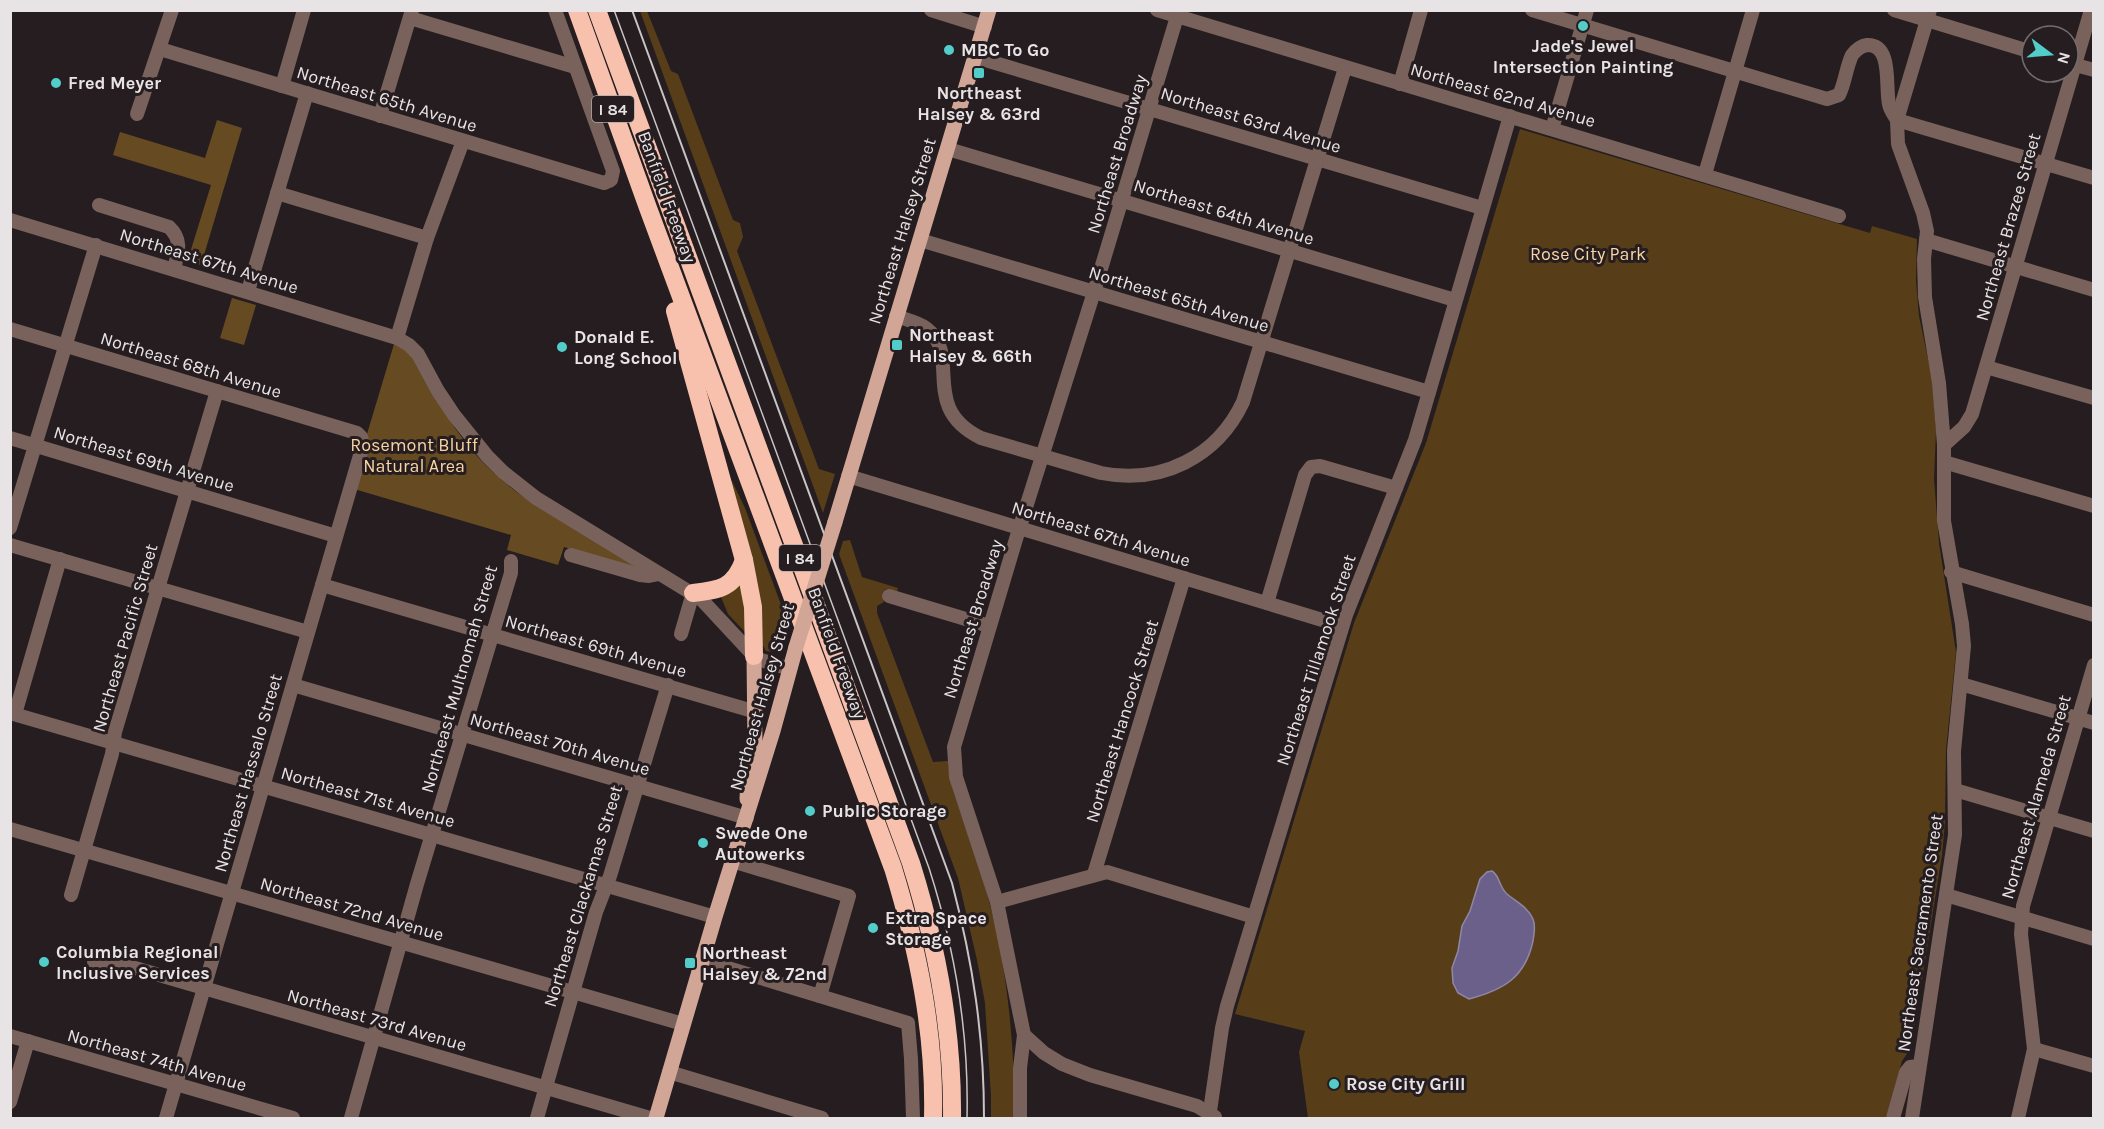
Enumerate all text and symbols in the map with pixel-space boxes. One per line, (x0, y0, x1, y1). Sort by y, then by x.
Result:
marker: Jade's Jewel Intersection Painting (1576, 19, 1590, 33)
north arrow (2020, 24, 2080, 84)
place label: Jade's Jewel Intersection Painting (1493, 35, 1674, 78)
place label: MBC To Go (961, 39, 1049, 61)
marker: MBC To Go (942, 43, 956, 57)
text: N (2053, 50, 2075, 66)
street label: Northeast 62nd Avenue (1408, 58, 1598, 132)
street label: Northeast 65th Avenue (294, 61, 480, 137)
marker: Northeast Halsey & 63rd (972, 66, 986, 80)
street label: Northeast Broadway (1082, 71, 1152, 236)
place label: Fred Meyer (68, 72, 161, 94)
marker: Fred Meyer (49, 76, 63, 90)
place label: Northeast Halsey & 63rd (917, 82, 1041, 125)
street label: Northeast 63rd Avenue (1158, 82, 1344, 158)
road number: I 84 (592, 96, 634, 122)
street label: Banfield Freeway (633, 128, 701, 266)
street label: Northeast Brazee Street (1971, 130, 2045, 323)
street label: Northeast Halsey Street (863, 135, 941, 327)
street label: Northeast 64th Avenue (1131, 174, 1317, 250)
street label: Northeast 67th Avenue (117, 223, 301, 299)
park label: Rose City Park (1530, 243, 1646, 265)
street label: Northeast 65th Avenue (1086, 261, 1272, 337)
place label: Northeast Halsey & 66th (909, 324, 1032, 367)
place label: Donald E. Long School (574, 326, 677, 369)
street label: Northeast 68th Avenue (98, 327, 284, 403)
marker: Northeast Halsey & 66th (890, 338, 904, 352)
marker: Donald E. Long School (555, 340, 569, 354)
street label: Northeast 69th Avenue (51, 421, 237, 497)
park label: Rosemont Bluff Natural Area (350, 434, 479, 477)
street label: Northeast 67th Avenue (1009, 496, 1193, 572)
street label: Northeast Broadway (938, 536, 1008, 701)
street label: Northeast Pacific Street (88, 541, 163, 735)
road number: I 84 (779, 545, 821, 571)
street label: Northeast Tillamook Street (1271, 551, 1361, 768)
street label: Northeast Multnomah Street (416, 562, 502, 795)
street label: Banfield Freeway (803, 584, 871, 722)
street label: Northeast Halsey Street (725, 601, 799, 793)
street label: Northeast 69th Avenue (503, 610, 689, 682)
street label: Northeast Hancock Street (1081, 617, 1163, 825)
street label: Northeast Hassalo Street (209, 671, 287, 875)
street label: Northeast Alameda Street (1996, 692, 2076, 902)
street label: Northeast 70th Avenue (467, 708, 653, 780)
street label: Northeast 71st Avenue (278, 762, 458, 832)
street label: Northeast Clackamas Street (539, 782, 627, 1010)
place label: Public Storage (822, 800, 947, 822)
marker: Public Storage (803, 804, 817, 818)
street label: Northeast Sacramento Street (1892, 813, 1948, 1053)
place label: Swede One Autowerks (715, 822, 808, 865)
marker: Swede One Autowerks (696, 836, 710, 850)
street label: Northeast 72nd Avenue (258, 872, 446, 946)
place label: Extra Space Storage (885, 907, 987, 950)
marker: Extra Space Storage (866, 921, 880, 935)
place label: Columbia Regional Inclusive Services (56, 941, 218, 984)
place label: Northeast Halsey & 72nd (702, 942, 827, 985)
marker: Columbia Regional Inclusive Services (37, 955, 51, 969)
marker: Northeast Halsey & 72nd (683, 956, 697, 970)
street label: Northeast 73rd Avenue (285, 984, 469, 1056)
street label: Northeast 74th Avenue (65, 1024, 249, 1096)
place label: Rose City Grill (1346, 1073, 1466, 1095)
marker: Rose City Grill (1327, 1077, 1341, 1091)

